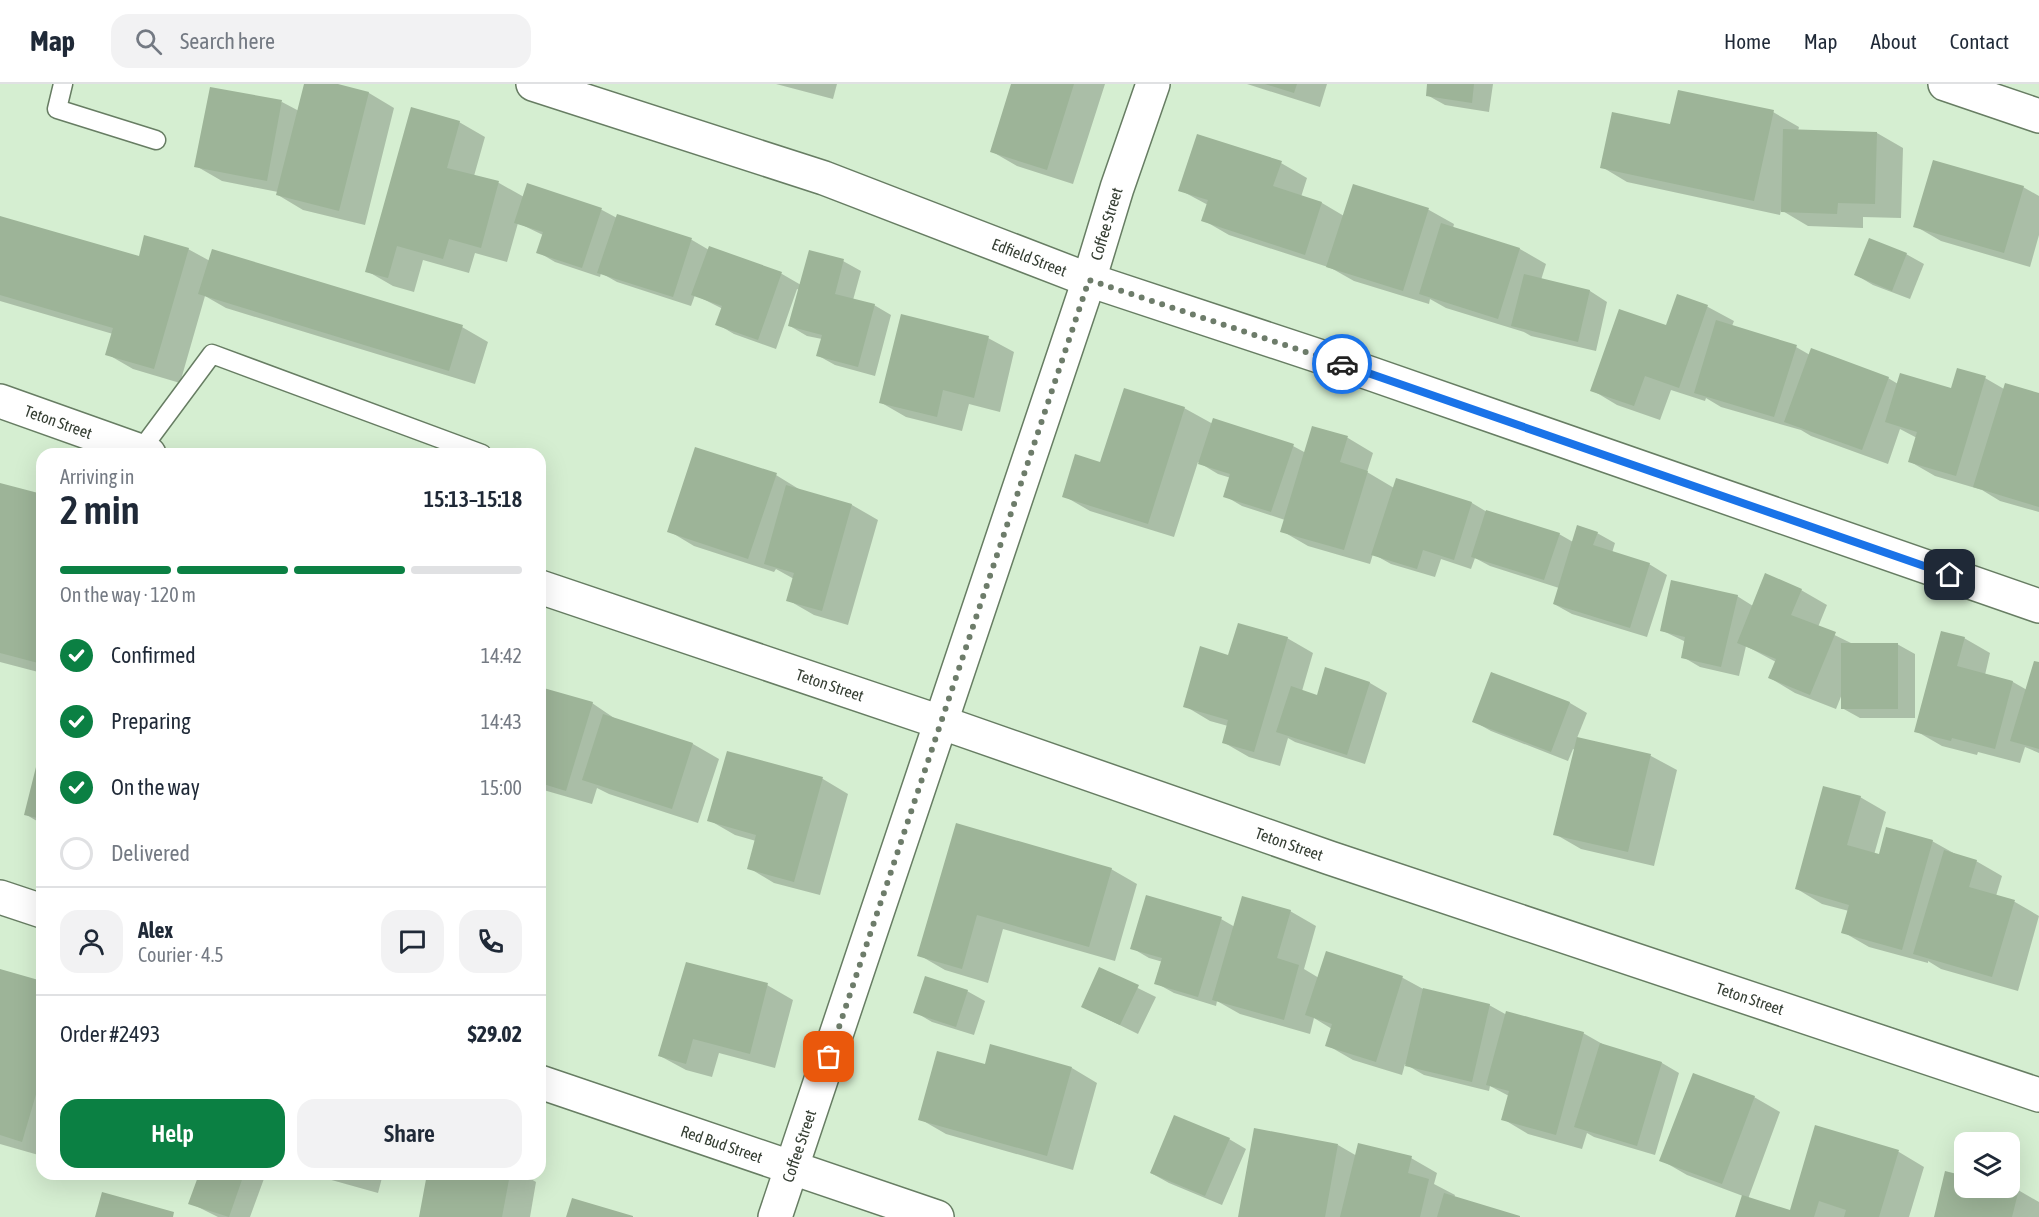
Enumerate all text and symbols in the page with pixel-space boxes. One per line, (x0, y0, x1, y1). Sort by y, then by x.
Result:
search box (111, 14, 531, 68)
text: Map (30, 25, 75, 57)
icon: search (132, 25, 165, 58)
text: Search here (180, 28, 275, 54)
text: Home (1724, 29, 1771, 53)
text: Map (1804, 29, 1838, 53)
text: About (1871, 29, 1917, 53)
text: Contact (1950, 29, 2009, 53)
street label: Coffee Street (1087, 185, 1126, 262)
street label: Edfield Street (989, 235, 1070, 280)
courier (1312, 334, 1372, 394)
icon: car (1326, 348, 1359, 381)
street label: Teton Street (22, 401, 95, 442)
text: Arriving in (60, 465, 134, 488)
text: 15:13–15:18 (424, 486, 522, 512)
text: 2 min (60, 488, 140, 532)
pin (1924, 549, 1975, 600)
icon: home (1933, 558, 1966, 591)
text: On the way · 120 m (60, 583, 196, 606)
icon: check (60, 639, 93, 672)
text: Confirmed (111, 642, 196, 668)
text: 14:42 (481, 644, 522, 667)
street label: Teton Street (794, 665, 867, 705)
icon: check (60, 705, 93, 738)
text: Preparing (111, 708, 191, 734)
text: 14:43 (481, 710, 522, 733)
icon: check (60, 771, 93, 804)
text: On the way (111, 774, 200, 800)
text: 15:00 (480, 776, 522, 799)
street label: Teton Street (1253, 824, 1326, 864)
text: Delivered (111, 840, 190, 866)
button: person (60, 910, 123, 973)
button: chat (381, 910, 444, 973)
button: phone (459, 910, 522, 973)
text: Alex (138, 917, 173, 943)
text: Courier · 4.5 (138, 943, 224, 966)
street label: Teton Street (1714, 979, 1787, 1018)
text: Order #2493 (60, 1021, 160, 1047)
text: $29.02 (467, 1021, 522, 1047)
pin (803, 1031, 854, 1082)
icon: bag (812, 1040, 845, 1073)
button: Help (60, 1099, 285, 1168)
button: Share (297, 1099, 522, 1168)
street label: Coffee Street (778, 1107, 819, 1184)
street label: Red Bud Street (679, 1122, 765, 1166)
map controls (1954, 1132, 2020, 1198)
button: layers (1954, 1132, 2020, 1198)

